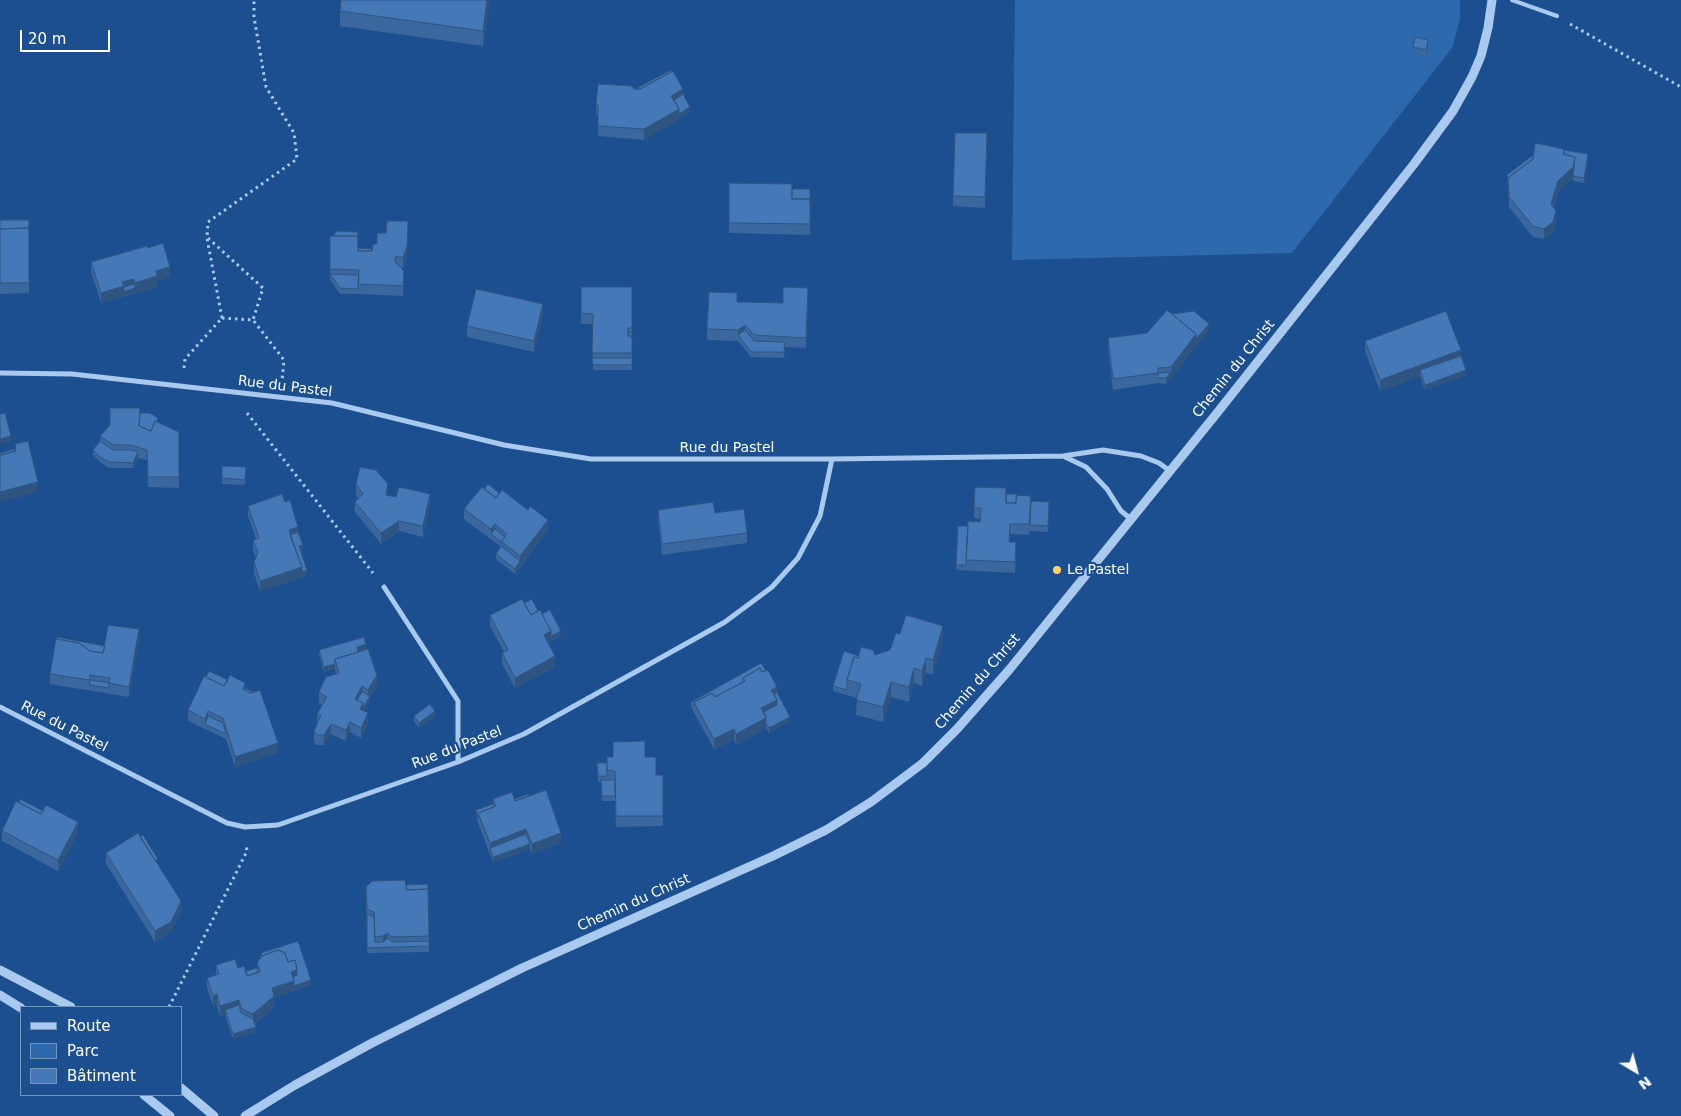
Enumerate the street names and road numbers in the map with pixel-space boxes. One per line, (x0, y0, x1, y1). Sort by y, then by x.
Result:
street label: Chemin du Christ (1189, 317, 1279, 421)
street label: Rue du Pastel (237, 373, 333, 401)
street label: Rue du Pastel (680, 440, 774, 456)
street label: Chemin du Christ (932, 631, 1024, 733)
street label: Rue du Pastel (18, 698, 110, 756)
street label: Rue du Pastel (410, 723, 504, 773)
street label: Chemin du Christ (575, 871, 693, 935)

